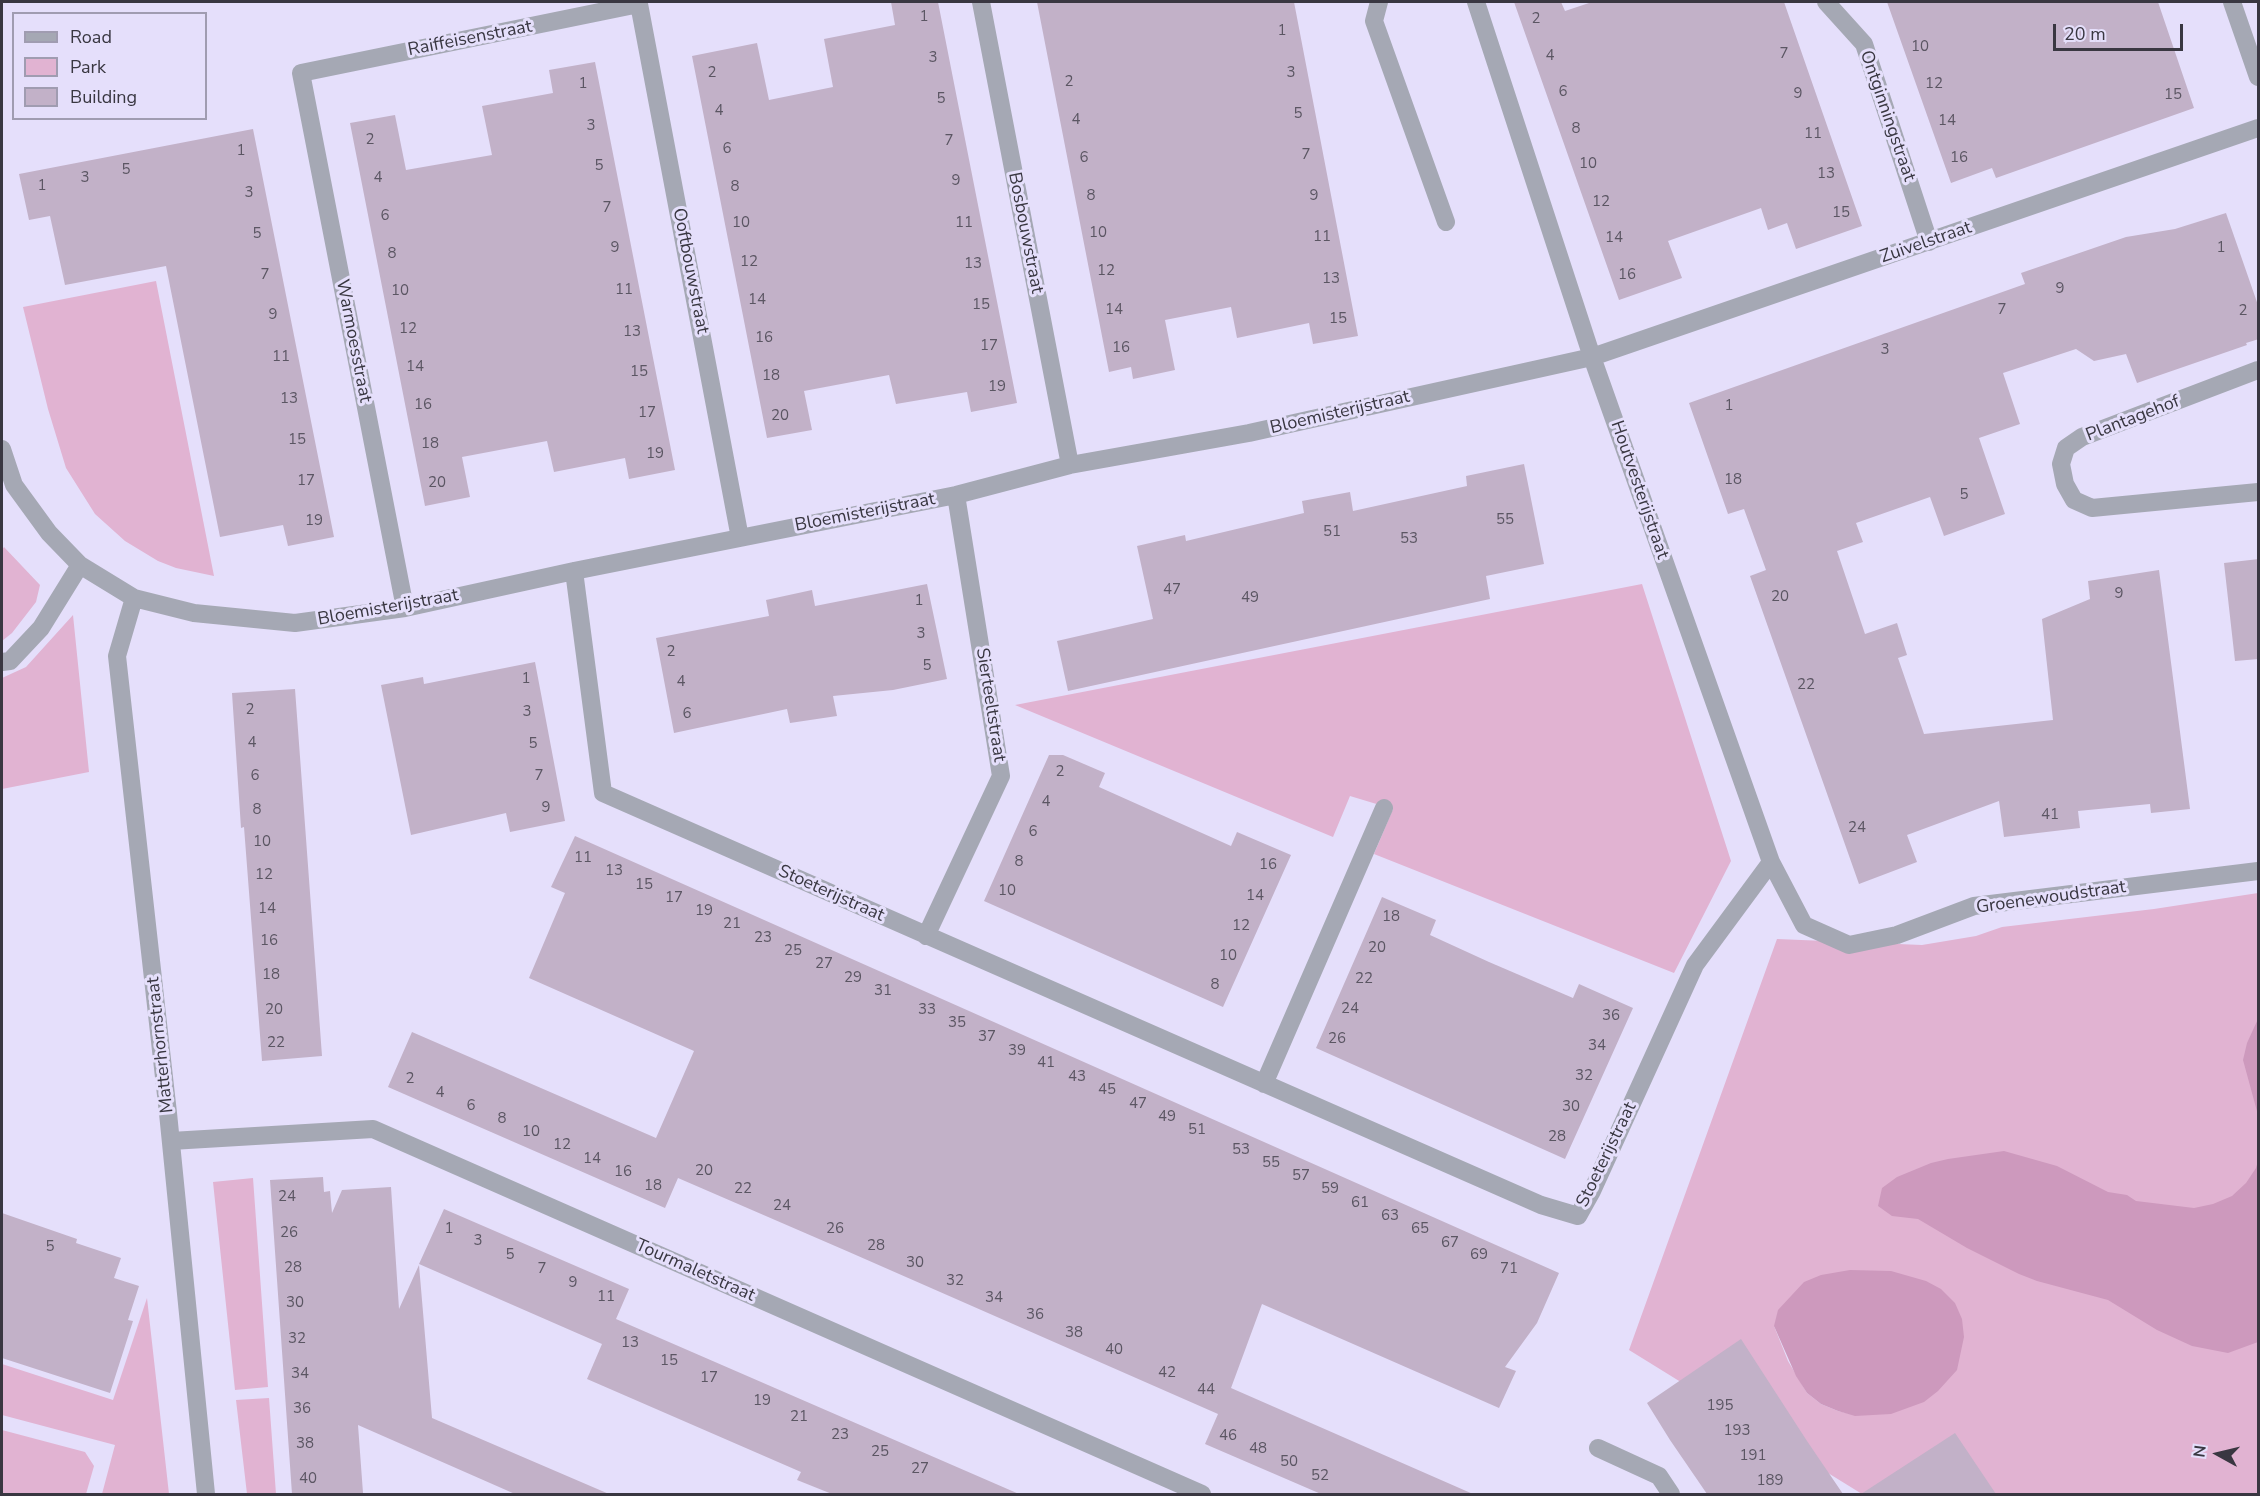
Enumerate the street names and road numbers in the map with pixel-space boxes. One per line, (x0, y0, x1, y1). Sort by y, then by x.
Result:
street label: Raiffeisenstraat (406, 16, 534, 62)
street label: Ontginningstraat (1854, 48, 1920, 184)
street label: Bosbouwstraat (1003, 171, 1047, 295)
street label: Ooftbouwstraat (667, 206, 713, 336)
street label: Zuivelstraat (1877, 217, 1975, 269)
street label: Warmoesstraat (330, 278, 376, 404)
street label: Bloemisterijstraat (1268, 386, 1412, 440)
street label: Plantagehof (2083, 391, 2183, 447)
street label: Houtvesterijstraat (1605, 418, 1673, 562)
street label: Bloemisterijstraat (793, 489, 937, 537)
street label: Bloemisterijstraat (316, 585, 460, 631)
street label: Sierteeltstraat (970, 646, 1010, 764)
street label: Stoeterijstraat (774, 861, 888, 927)
street label: Groenewoudstraat (1975, 877, 2127, 919)
street label: Matterhornstraat (143, 976, 179, 1114)
street label: Stoeterijstraat (1572, 1099, 1642, 1211)
street label: Tourmaletstraat (632, 1235, 758, 1307)

